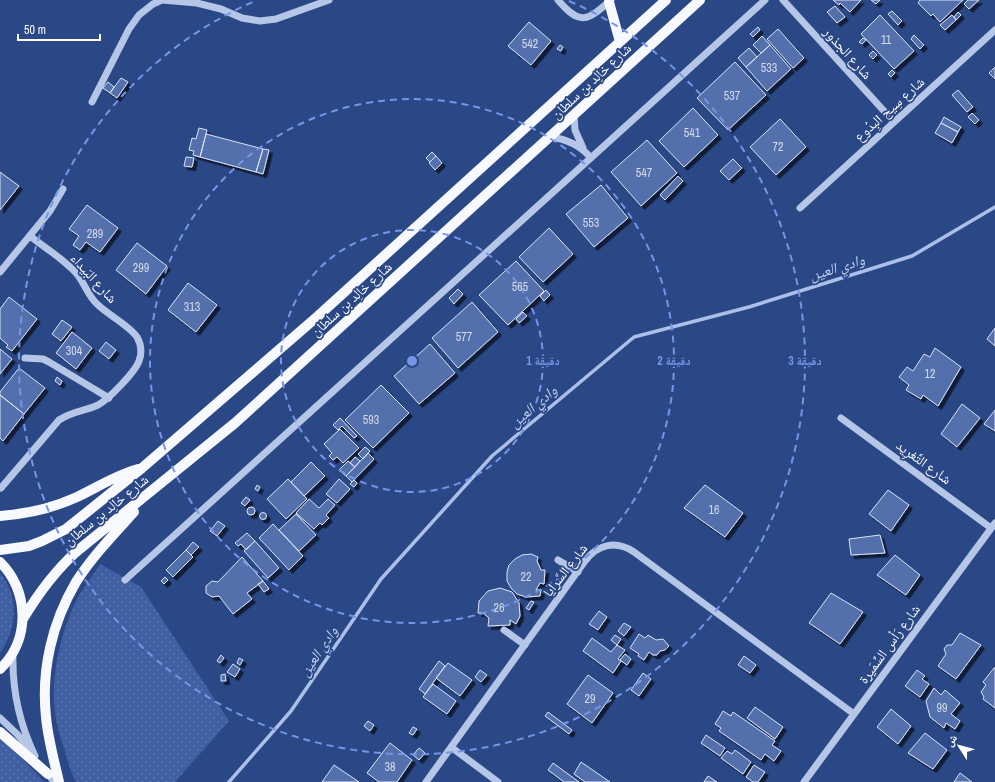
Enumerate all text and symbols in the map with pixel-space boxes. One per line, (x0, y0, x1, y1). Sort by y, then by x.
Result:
scale bar (18, 16, 100, 42)
text: 50 m (24, 22, 46, 38)
street label: شارع الجذور (818, 22, 876, 83)
house number: 11 (881, 32, 892, 48)
house number: 542 (522, 36, 538, 52)
street label: شارع خالِد بن سلطان (547, 39, 636, 124)
house number: 533 (761, 60, 777, 76)
street label: شارع سِيح البِدُوع (850, 73, 929, 147)
house number: 537 (724, 88, 741, 104)
house number: 541 (684, 125, 701, 141)
house number: 72 (773, 139, 783, 155)
house number: 547 (636, 165, 653, 181)
house number: 553 (583, 215, 599, 231)
house number: 289 (87, 226, 103, 242)
street label: شارع البَيداء (66, 249, 121, 307)
water label: وادي العين (807, 249, 868, 287)
street label: شارع خالِد بن سلطان (307, 258, 396, 341)
house number: 299 (133, 260, 149, 276)
house number: 565 (512, 279, 529, 295)
house number: 313 (184, 299, 200, 315)
house number: 577 (456, 329, 473, 345)
house number: 304 (66, 343, 83, 359)
text: 1 دقيقة (526, 353, 560, 369)
text: 2 دقيقة (657, 353, 691, 369)
text: 3 دقيقة (788, 353, 822, 369)
centre of rings (405, 354, 419, 368)
house number: 12 (925, 366, 935, 382)
water label: وادي العين (505, 380, 563, 434)
house number: 593 (363, 412, 379, 428)
street label: شارع التَّغرِيد (892, 436, 955, 490)
street label: شارع خالِد بن سلطان (60, 470, 153, 550)
house number: 16 (709, 502, 719, 518)
street label: شارع السَّرايا (539, 540, 592, 601)
house number: 22 (521, 569, 531, 585)
house number: 26 (494, 600, 504, 616)
street label: شارع رَأس السِّمَيرة (854, 601, 925, 688)
water label: وادي العين (293, 622, 344, 681)
house number: 29 (585, 691, 595, 707)
house number: 99 (937, 700, 947, 716)
north arrow (939, 726, 979, 766)
text: ش (942, 731, 961, 750)
house number: 38 (385, 759, 395, 775)

